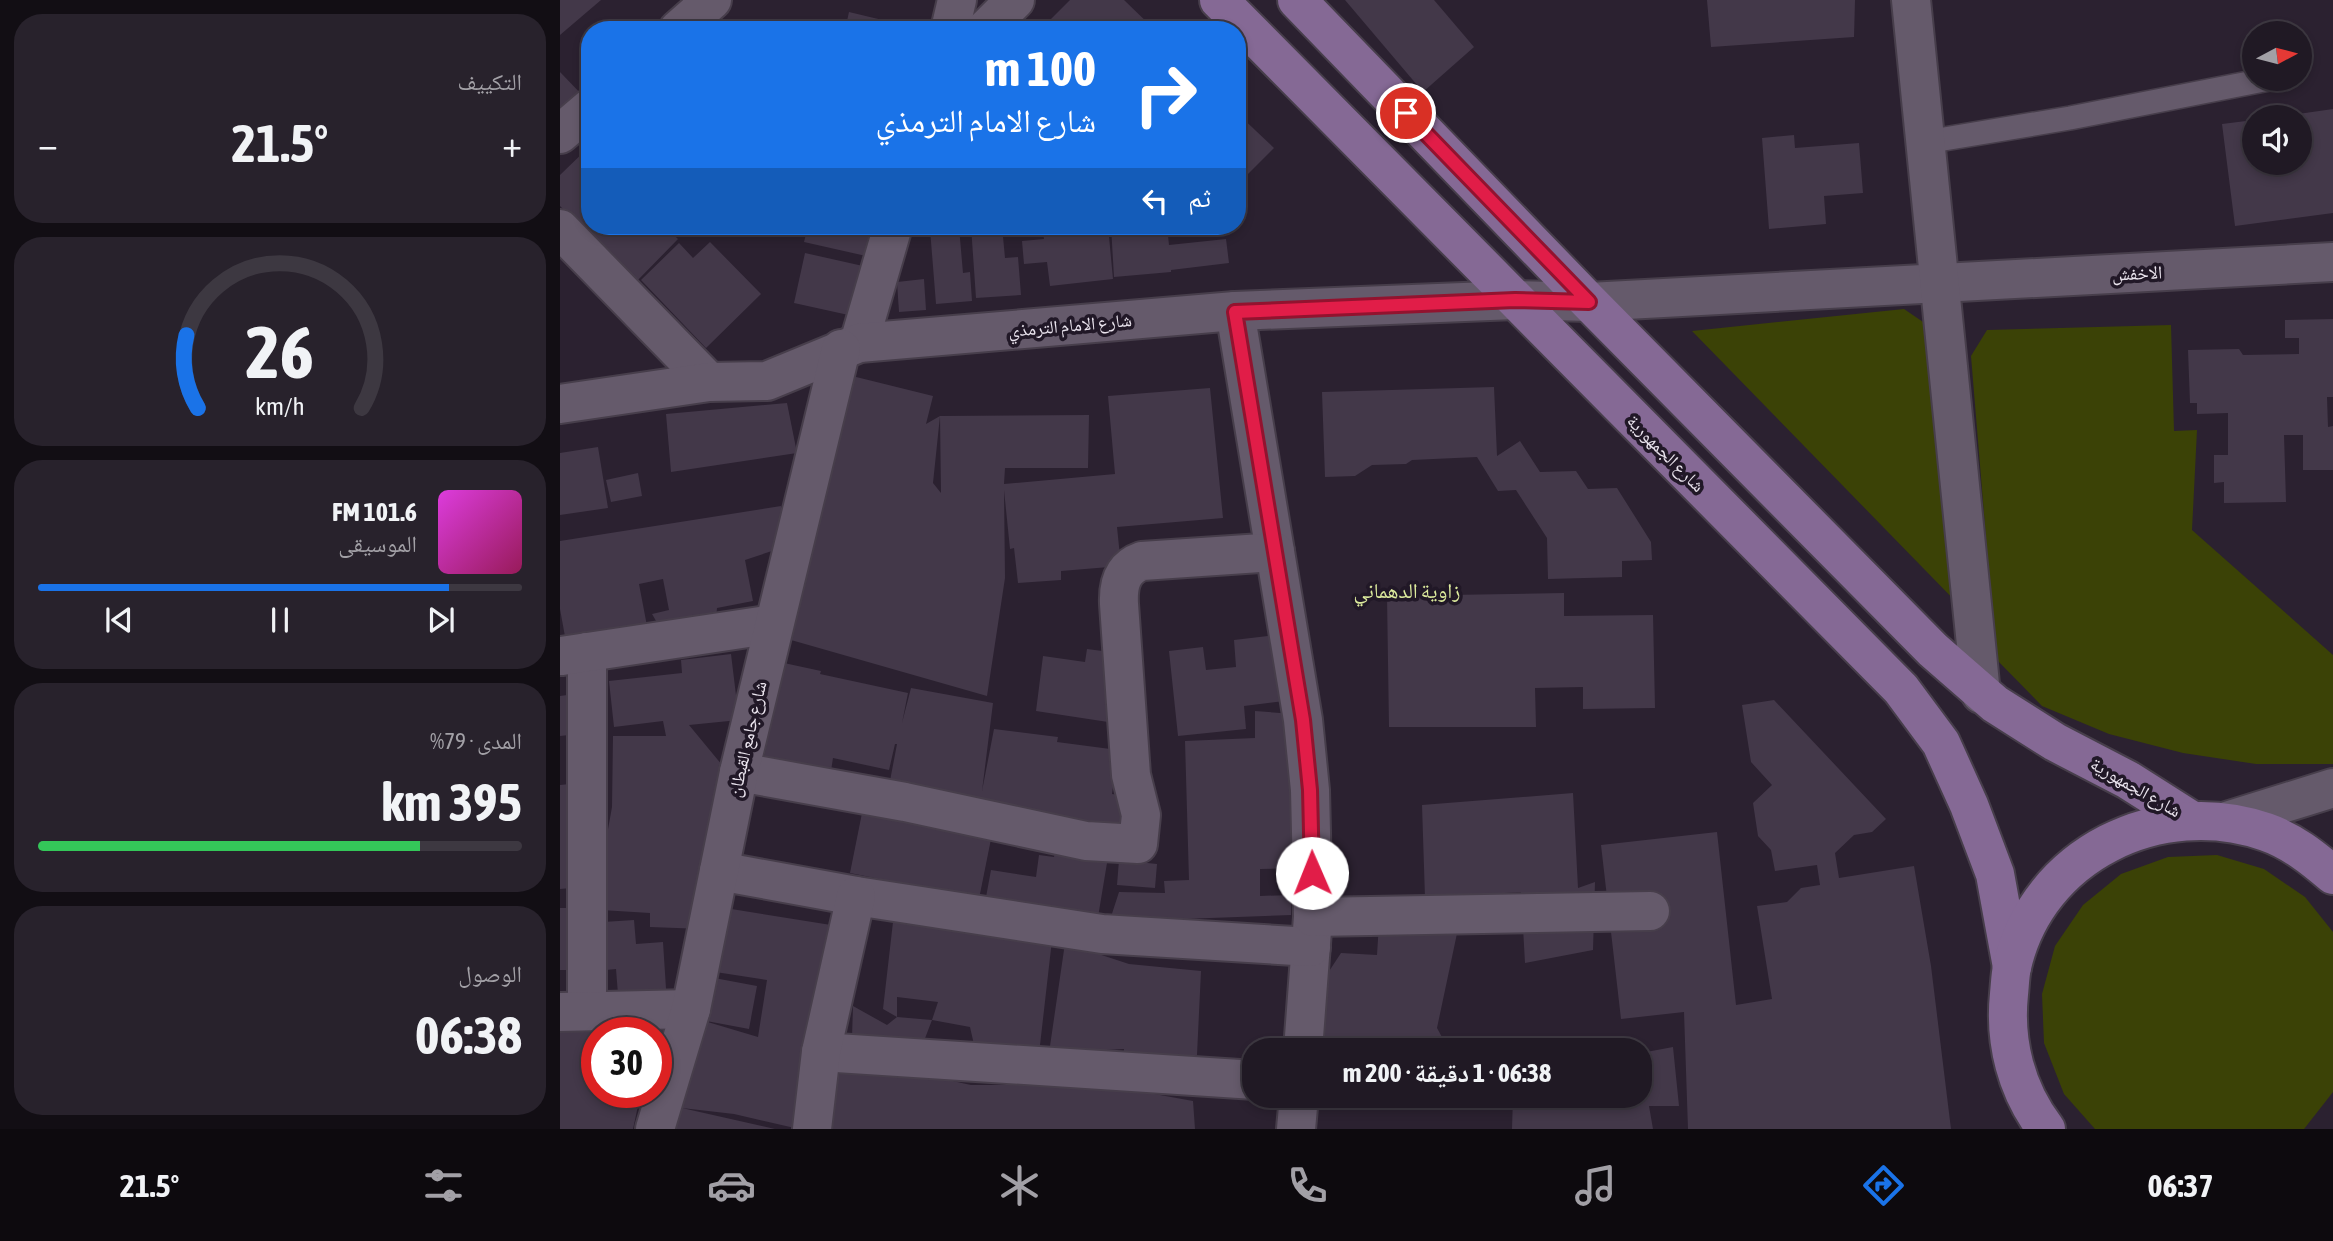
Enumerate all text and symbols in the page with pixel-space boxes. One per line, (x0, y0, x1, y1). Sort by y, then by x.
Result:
north arrow (2242, 21, 2312, 91)
map controls (2242, 21, 2312, 175)
text: 100 m (985, 40, 1096, 96)
icon: right (1120, 49, 1211, 140)
text: التكييف (457, 69, 522, 95)
pin (1376, 83, 1436, 143)
icon: arrive (1387, 94, 1425, 132)
text: شارع الامام الترمذي (875, 102, 1096, 139)
button: sound (2242, 105, 2312, 175)
text: 21.5° (232, 113, 328, 173)
text: − (38, 122, 58, 165)
text: + (502, 122, 522, 165)
icon: left (1136, 182, 1174, 220)
text: ثم (1188, 183, 1211, 213)
street label: الاخفش (2111, 261, 2163, 286)
street label: شارع الامام الترمذي (1007, 309, 1133, 345)
text: 26 (246, 310, 314, 393)
text: km/h (255, 391, 305, 419)
street label: شارع الجمهورية (1622, 410, 1709, 497)
text: 101.6 FM (332, 497, 417, 527)
text: الموسيقى (338, 531, 417, 557)
district label: زاوية الدهماني (1354, 578, 1460, 607)
icon: previous (100, 601, 138, 639)
icon: pause (261, 601, 299, 639)
icon: next (422, 601, 460, 639)
street label: شارع جامع القبطان (723, 679, 773, 800)
text: المدى · 79% (430, 728, 522, 754)
street label: شارع الجمهورية (2087, 753, 2185, 822)
text: 395 km (381, 772, 522, 832)
position arrow (1275, 836, 1349, 910)
text: الوصول (458, 961, 522, 987)
text: 06:38 (415, 1005, 522, 1065)
speed limit sign: 30 (581, 1017, 672, 1108)
text: 06:38 · 1 دقيقة · 200 m (1343, 1058, 1551, 1088)
icon: filters (419, 1161, 468, 1210)
icon: car (707, 1161, 756, 1210)
icon: climate (995, 1161, 1044, 1210)
icon: phone (1283, 1161, 1332, 1210)
icon: music (1571, 1161, 1620, 1210)
icon: directions (1859, 1161, 1908, 1210)
text: 21.5° (120, 1167, 179, 1204)
text: 06:37 (2148, 1167, 2213, 1204)

